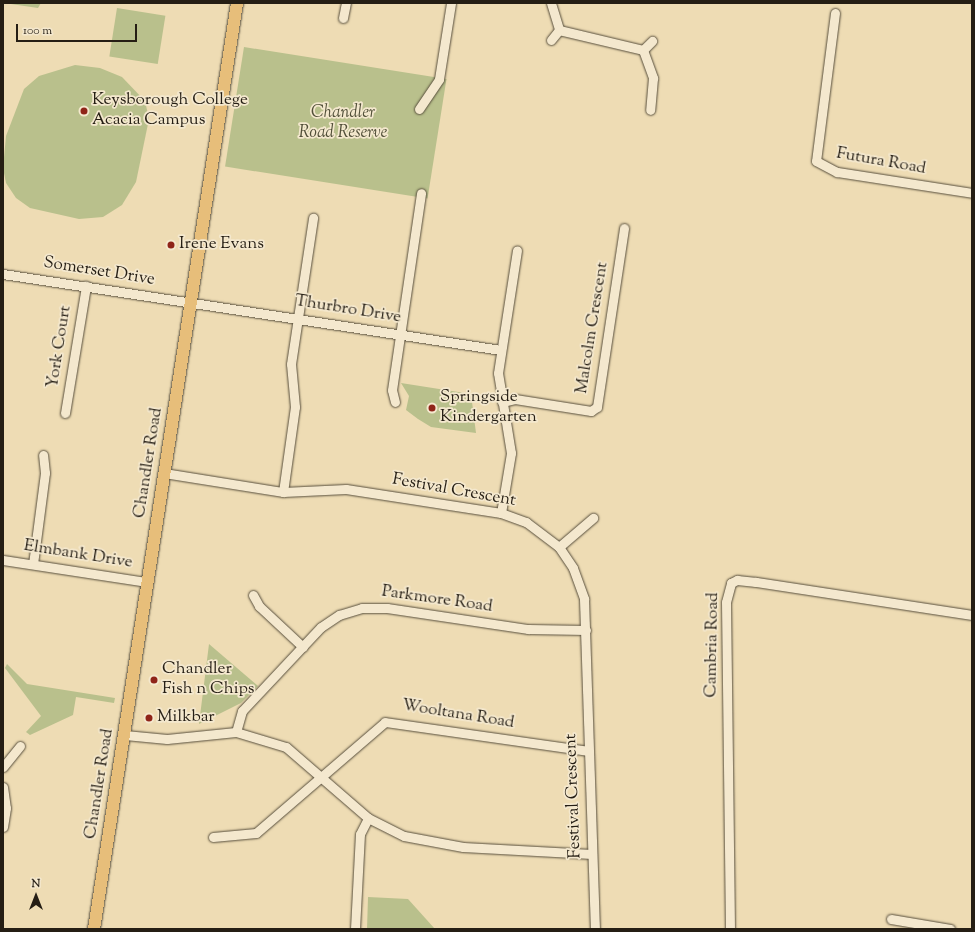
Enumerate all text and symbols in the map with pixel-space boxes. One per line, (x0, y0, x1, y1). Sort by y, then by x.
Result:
scale bar (18, 16, 139, 42)
text: 100 m (23, 22, 52, 40)
place label: Keysborough College Acacia Campus (92, 91, 248, 131)
park label: Chandler Road Reserve (299, 104, 387, 144)
marker: Keysborough College Acacia Campus (79, 106, 89, 116)
street label: Futura Road (835, 144, 927, 180)
place label: Irene Evans (179, 235, 264, 255)
marker: Irene Evans (166, 240, 176, 250)
street label: Somerset Drive (42, 253, 156, 291)
street label: Malcolm Crescent (573, 261, 613, 395)
street label: Thurbro Drive (293, 292, 403, 328)
street label: York Court (43, 304, 77, 390)
place label: Springside Kindergarten (440, 388, 537, 428)
marker: Springside Kindergarten (427, 403, 437, 413)
street label: Chandler Road (130, 406, 168, 520)
street label: Festival Crescent (391, 470, 517, 512)
street label: Elmbank Drive (22, 536, 134, 574)
street label: Parkmore Road (380, 582, 494, 618)
street label: Cambria Road (702, 592, 724, 698)
place label: Chandler Fish n Chips (162, 660, 254, 700)
marker: Chandler Fish n Chips (149, 675, 159, 685)
street label: Wooltana Road (400, 696, 516, 734)
place label: Milkbar (157, 708, 215, 728)
marker: Milkbar (144, 713, 154, 723)
street label: Chandler Road (81, 727, 119, 841)
street label: Festival Crescent (562, 733, 586, 859)
north arrow (16, 876, 56, 916)
text: N (32, 876, 40, 892)

